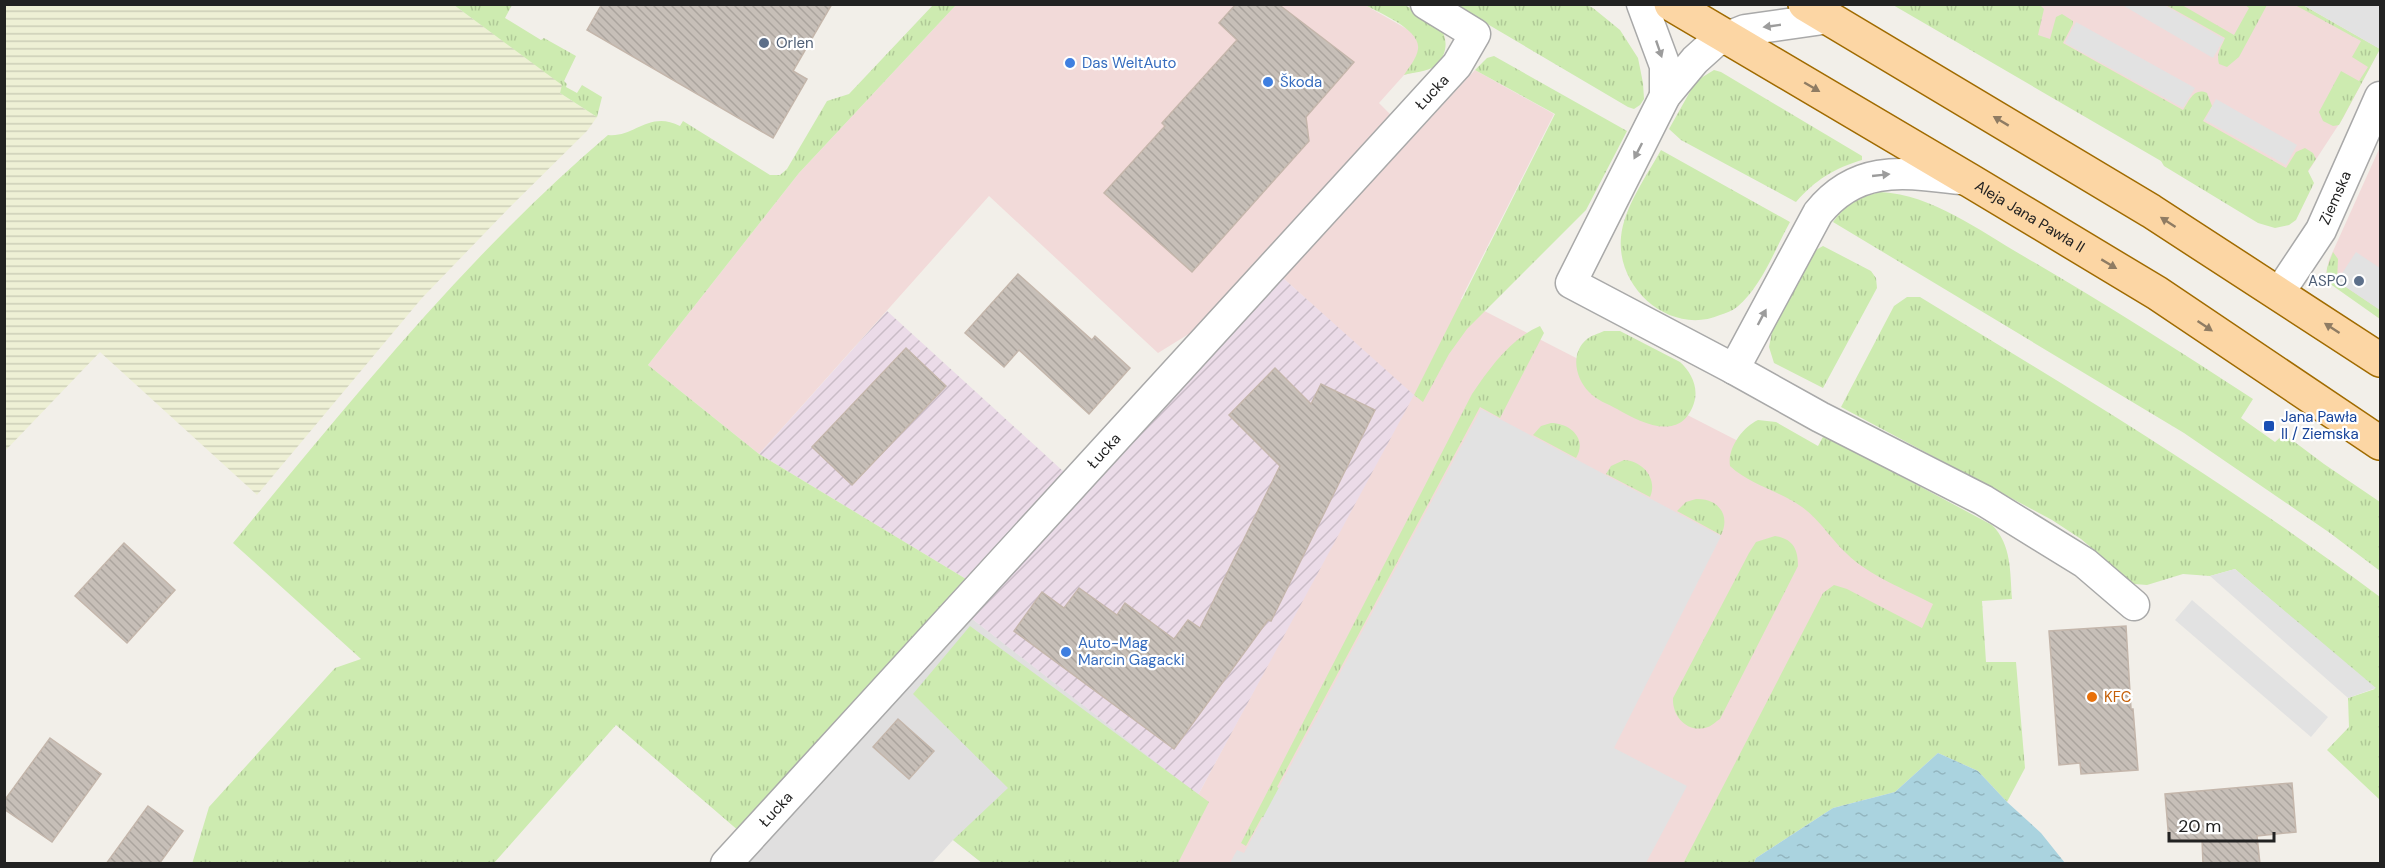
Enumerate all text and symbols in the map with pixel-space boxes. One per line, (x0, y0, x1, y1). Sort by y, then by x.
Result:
one-way arrow (1762, 21, 1781, 30)
place label: Orlen (776, 33, 814, 53)
marker: Orlen (757, 36, 771, 50)
one-way arrow (1655, 40, 1665, 58)
place label: Das WeltAuto (1082, 53, 1177, 73)
marker: Das WeltAuto (1063, 56, 1077, 70)
street label: Łucka (1411, 70, 1453, 114)
place label: Škoda (1280, 72, 1322, 92)
marker: Škoda (1261, 75, 1275, 89)
one-way arrow (1804, 82, 1820, 93)
one-way arrow (1993, 116, 2009, 127)
one-way arrow (1633, 143, 1643, 160)
street label: Ziemska (2315, 168, 2356, 228)
one-way arrow (1872, 170, 1891, 180)
street label: Aleja Jana Pawła II (1971, 176, 2088, 257)
one-way arrow (2160, 217, 2176, 228)
one-way arrow (2101, 259, 2117, 270)
place label: ASPO (2308, 271, 2347, 291)
marker: ASPO (2352, 274, 2366, 288)
one-way arrow (1757, 308, 1767, 325)
one-way arrow (2197, 320, 2213, 332)
one-way arrow (2324, 322, 2340, 333)
place label: Jana Pawła II / Ziemska (2281, 407, 2359, 444)
marker: Jana Pawła II / Ziemska (2262, 419, 2276, 433)
street label: Łucka (1083, 429, 1125, 473)
place label: Auto-Mag Marcin Gagacki (1078, 633, 1185, 670)
marker: Auto-Mag Marcin Gagacki (1059, 645, 1073, 659)
place label: KFC (2104, 687, 2132, 707)
marker: KFC (2085, 690, 2099, 704)
street label: Łucka (755, 787, 797, 831)
scale bar (2169, 805, 2274, 843)
text: 20 m (2178, 814, 2221, 838)

